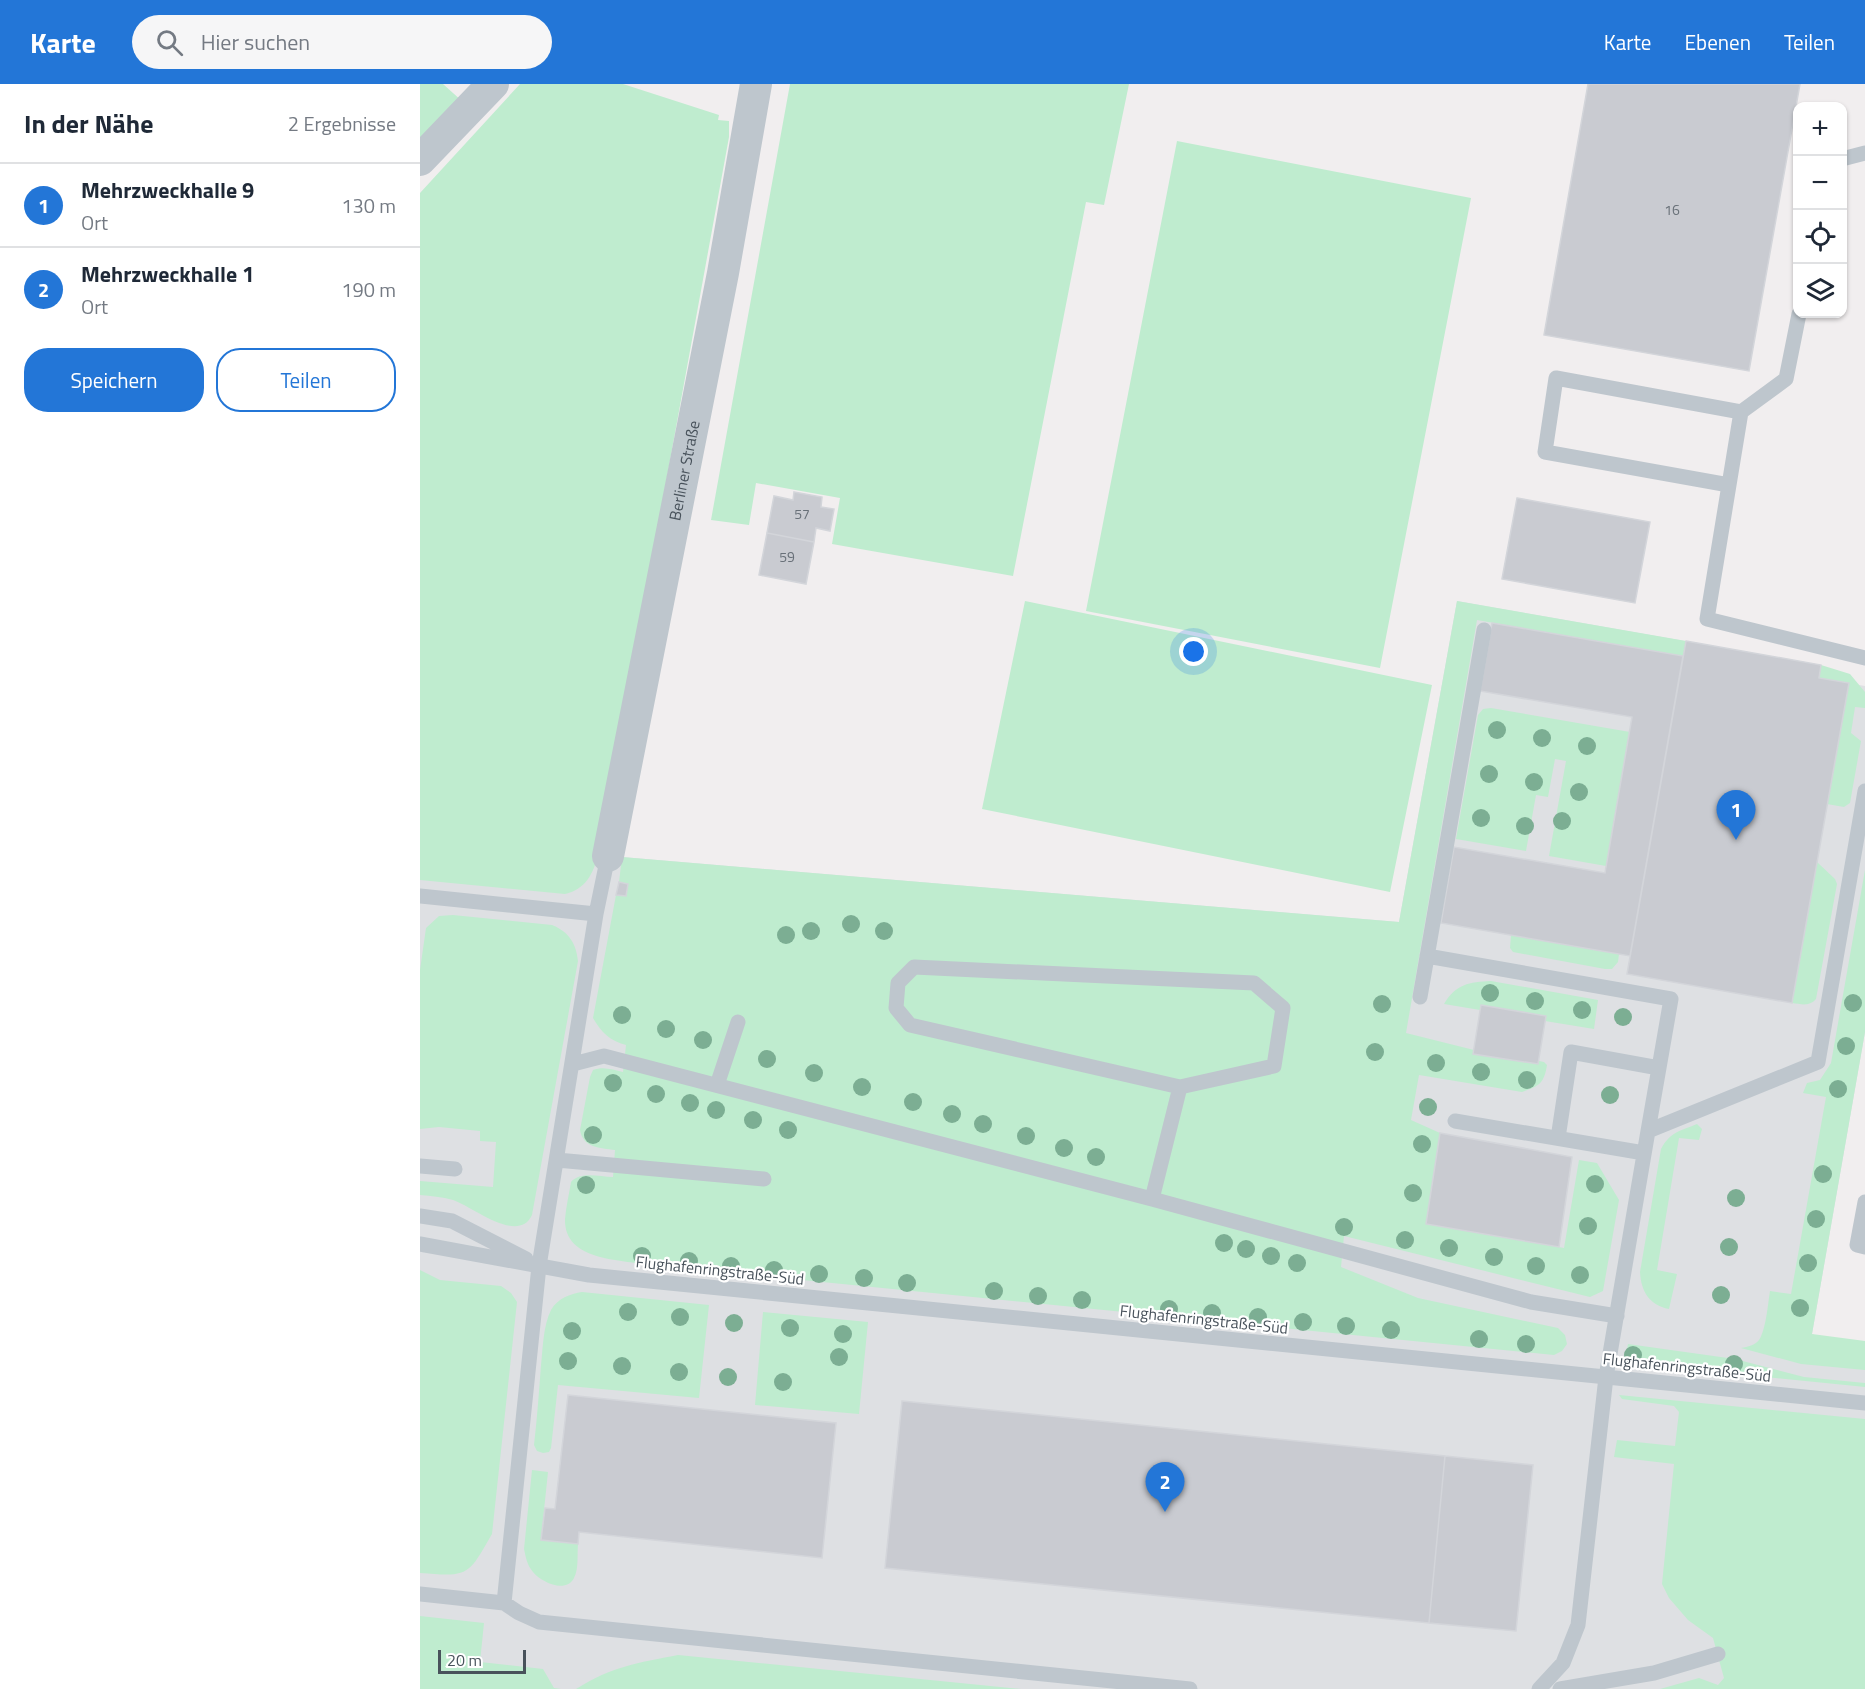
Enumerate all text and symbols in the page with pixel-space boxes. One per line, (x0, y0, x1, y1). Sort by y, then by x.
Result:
search box (132, 15, 552, 69)
text: Karte (30, 21, 96, 64)
text: Hier suchen (201, 25, 310, 59)
icon: search (153, 26, 186, 59)
text: Karte (1604, 26, 1651, 58)
text: Ebenen (1684, 26, 1751, 58)
text: Teilen (1784, 26, 1835, 58)
map controls (1793, 102, 1847, 318)
button: + (1793, 102, 1847, 156)
text: In der Nähe (24, 104, 153, 143)
text: 2 Ergebnisse (288, 108, 396, 139)
button: − (1793, 156, 1847, 210)
text: Mehrzweckhalle 9 (81, 173, 254, 207)
text: 1 (38, 190, 49, 221)
text: 130 m (341, 190, 396, 221)
house number: 16 (1664, 199, 1680, 220)
text: Ort (81, 207, 108, 238)
button: locate (1793, 210, 1847, 264)
text: Mehrzweckhalle 1 (81, 257, 254, 291)
button: layers (1793, 264, 1847, 318)
text: 2 (38, 274, 49, 305)
text: 190 m (341, 274, 396, 305)
text: Ort (81, 291, 108, 322)
button: Speichern (24, 348, 204, 412)
button: Teilen (216, 348, 396, 412)
street label: Berliner Straße (662, 418, 706, 523)
house number: 57 (794, 503, 810, 524)
house number: 59 (779, 546, 795, 567)
your location (1179, 637, 1208, 666)
pin: 1 (1716, 790, 1756, 840)
street label: Flughafenringstraße-Süd (635, 1249, 805, 1291)
street label: Flughafenringstraße-Süd (1119, 1298, 1289, 1340)
street label: Flughafenringstraße-Süd (1602, 1346, 1772, 1388)
pin: 2 (1146, 1462, 1184, 1512)
scale bar (438, 1647, 526, 1674)
text: 20 m (447, 1648, 482, 1672)

